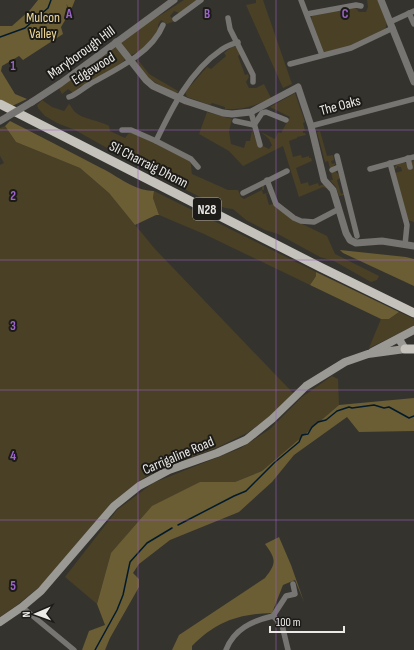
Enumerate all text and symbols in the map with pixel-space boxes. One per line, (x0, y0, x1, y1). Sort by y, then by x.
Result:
text: A (65, 6, 73, 22)
text: B (204, 6, 210, 22)
text: C (342, 6, 349, 22)
park label: Mulcon Valley (26, 9, 60, 42)
street label: Maryborough Hill (44, 22, 118, 83)
street label: Edgewood (68, 48, 118, 88)
text: 1 (10, 58, 16, 74)
street label: The Oaks (318, 92, 362, 119)
street label: Sli Charraig Dhonn (107, 137, 191, 192)
text: 2 (10, 188, 16, 204)
road number: N28 (193, 198, 221, 220)
text: 3 (10, 318, 16, 334)
street label: Carrigaline Road (140, 433, 217, 478)
text: 4 (10, 448, 16, 464)
text: 5 (10, 578, 16, 594)
north arrow (16, 594, 56, 634)
scale bar (270, 608, 344, 634)
text: N (20, 611, 33, 617)
text: 100 m (276, 615, 301, 630)

